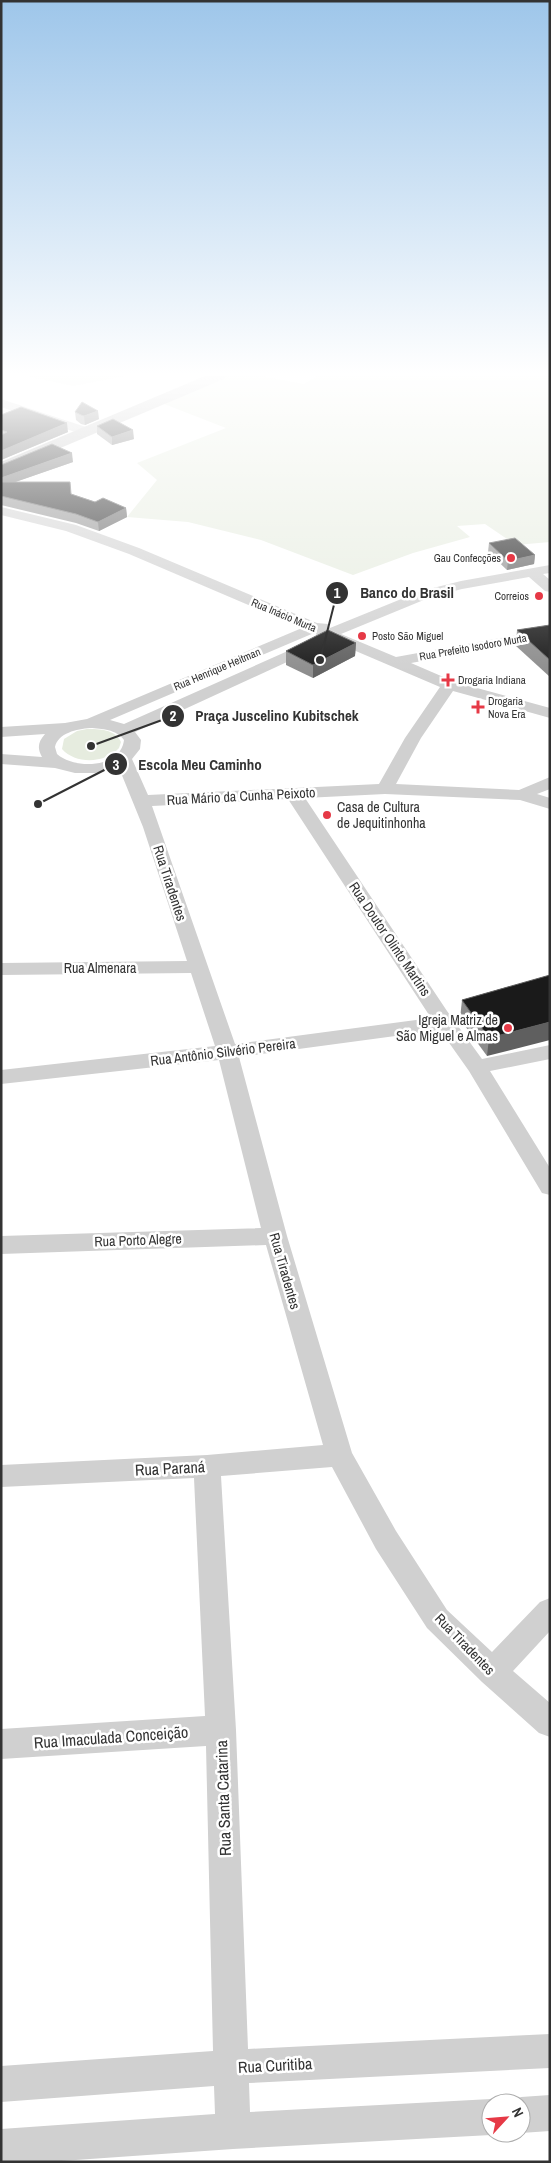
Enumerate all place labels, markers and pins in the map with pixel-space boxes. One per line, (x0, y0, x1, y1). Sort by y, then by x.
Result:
place label: Gau Confecções (434, 551, 501, 565)
marker: Gau Confecções (505, 552, 517, 564)
callout: Banco do Brasil (325, 578, 464, 608)
place label: Correios (494, 589, 529, 603)
marker: Correios (533, 590, 545, 602)
place label: Posto São Miguel (372, 629, 443, 643)
marker: Posto São Miguel (356, 630, 368, 642)
place label: Drogaria Indiana (458, 673, 526, 687)
marker: Drogaria Indiana (442, 674, 454, 686)
place label: Drogaria Nova Era (488, 694, 526, 721)
callout: Praça Juscelino Kubitschek (161, 701, 369, 731)
marker: Drogaria Nova Era (472, 701, 484, 713)
callout: Escola Meu Caminho (103, 749, 272, 779)
place label: Casa de Cultura de Jequitinhonha (337, 798, 426, 832)
marker: Casa de Cultura de Jequitinhonha (321, 809, 333, 821)
place label: Igreja Matriz de São Miguel e Almas (396, 1011, 498, 1045)
marker: Igreja Matriz de São Miguel e Almas (502, 1022, 514, 1034)

